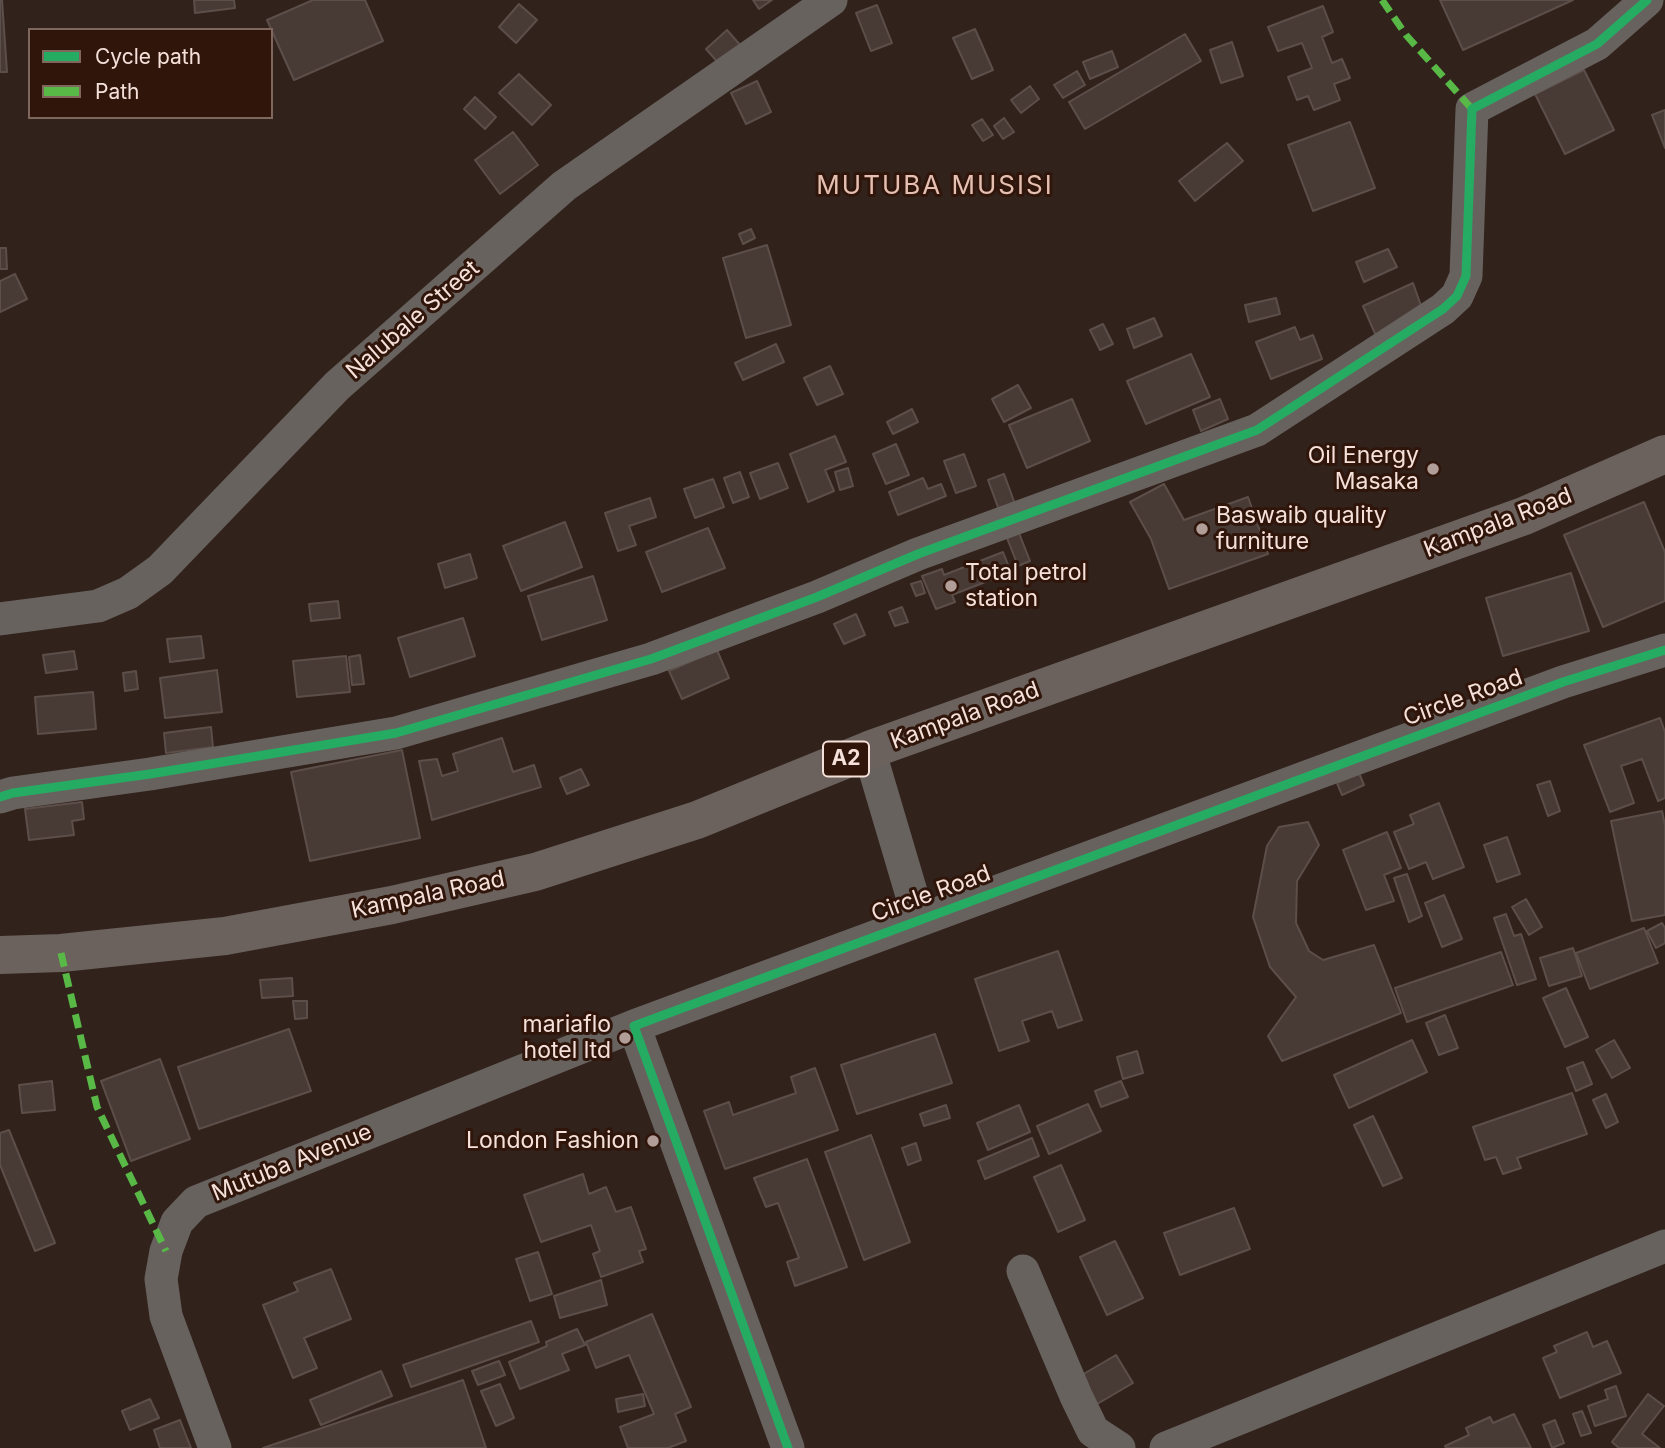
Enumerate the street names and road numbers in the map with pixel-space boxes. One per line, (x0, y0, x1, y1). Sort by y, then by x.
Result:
street label: Nalubale Street (341, 255, 485, 385)
street label: Kampala Road (1420, 482, 1576, 564)
street label: Circle Road (1400, 664, 1526, 732)
street label: Kampala Road (887, 676, 1043, 756)
road number: A2 (823, 742, 869, 776)
street label: Circle Road (868, 860, 994, 928)
street label: Kampala Road (349, 865, 507, 925)
street label: Mutuba Avenue (208, 1118, 376, 1208)

